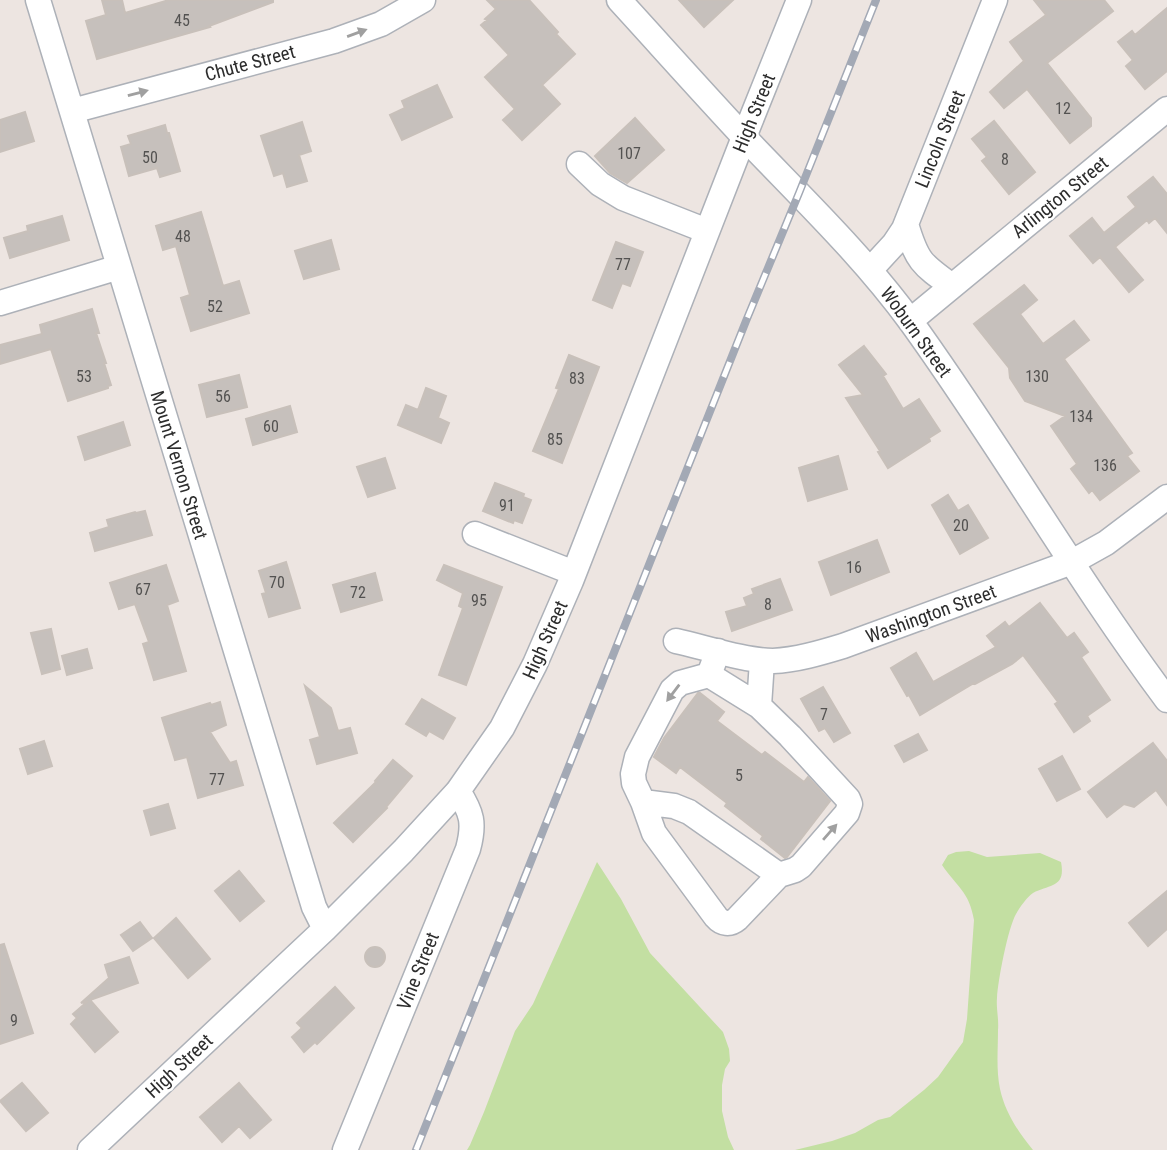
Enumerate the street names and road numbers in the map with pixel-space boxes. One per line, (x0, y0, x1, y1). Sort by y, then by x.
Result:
street label: Chute Street (202, 40, 298, 86)
street label: High Street (728, 70, 780, 156)
street label: Lincoln Street (910, 87, 970, 191)
street label: Arlington Street (1007, 151, 1113, 243)
street label: Woburn Street (875, 282, 957, 382)
street label: Mount Vernon Street (145, 388, 213, 542)
street label: Washington Street (863, 580, 999, 648)
street label: High Street (517, 597, 573, 683)
street label: Vine Street (392, 929, 444, 1013)
street label: High Street (141, 1029, 217, 1103)

